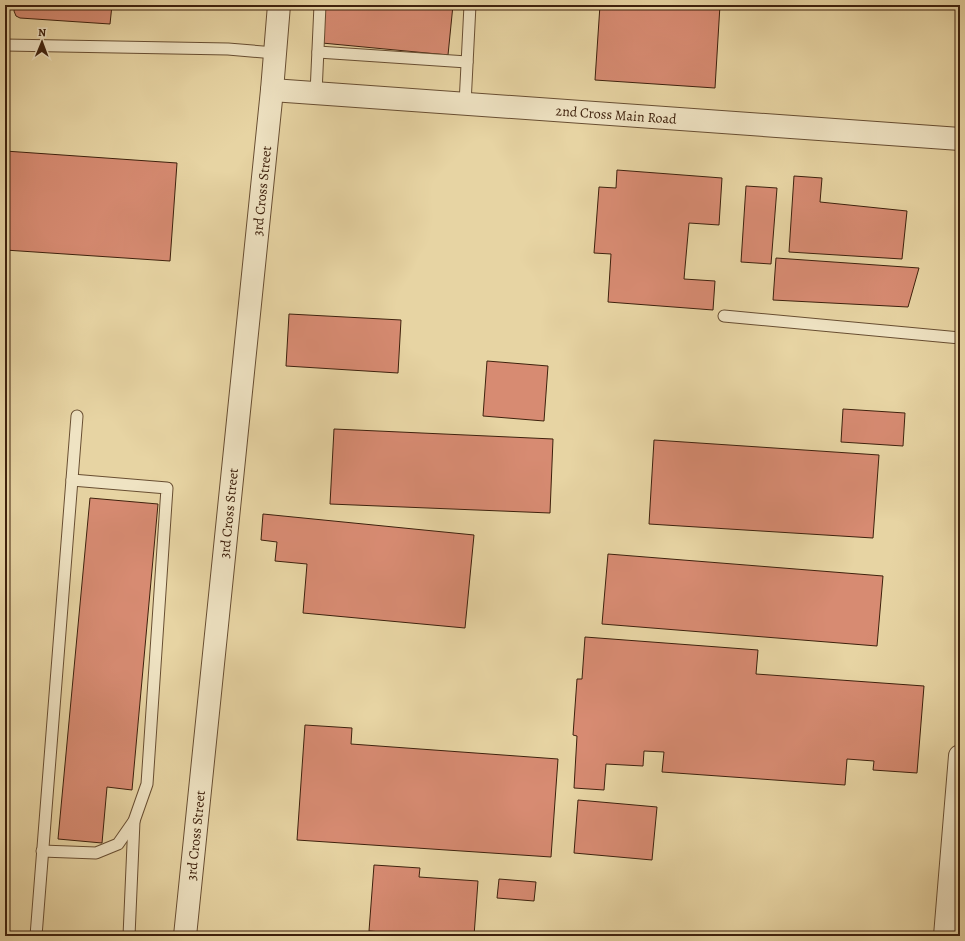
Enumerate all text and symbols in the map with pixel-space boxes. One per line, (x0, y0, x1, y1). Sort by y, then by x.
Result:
north arrow (22, 22, 62, 62)
text: N (38, 25, 46, 40)
street label: 2nd Cross Main Road (555, 101, 678, 128)
street label: 3rd Cross Street (248, 145, 276, 237)
street label: 3rd Cross Street (214, 467, 243, 559)
street label: 3rd Cross Street (181, 789, 209, 882)

